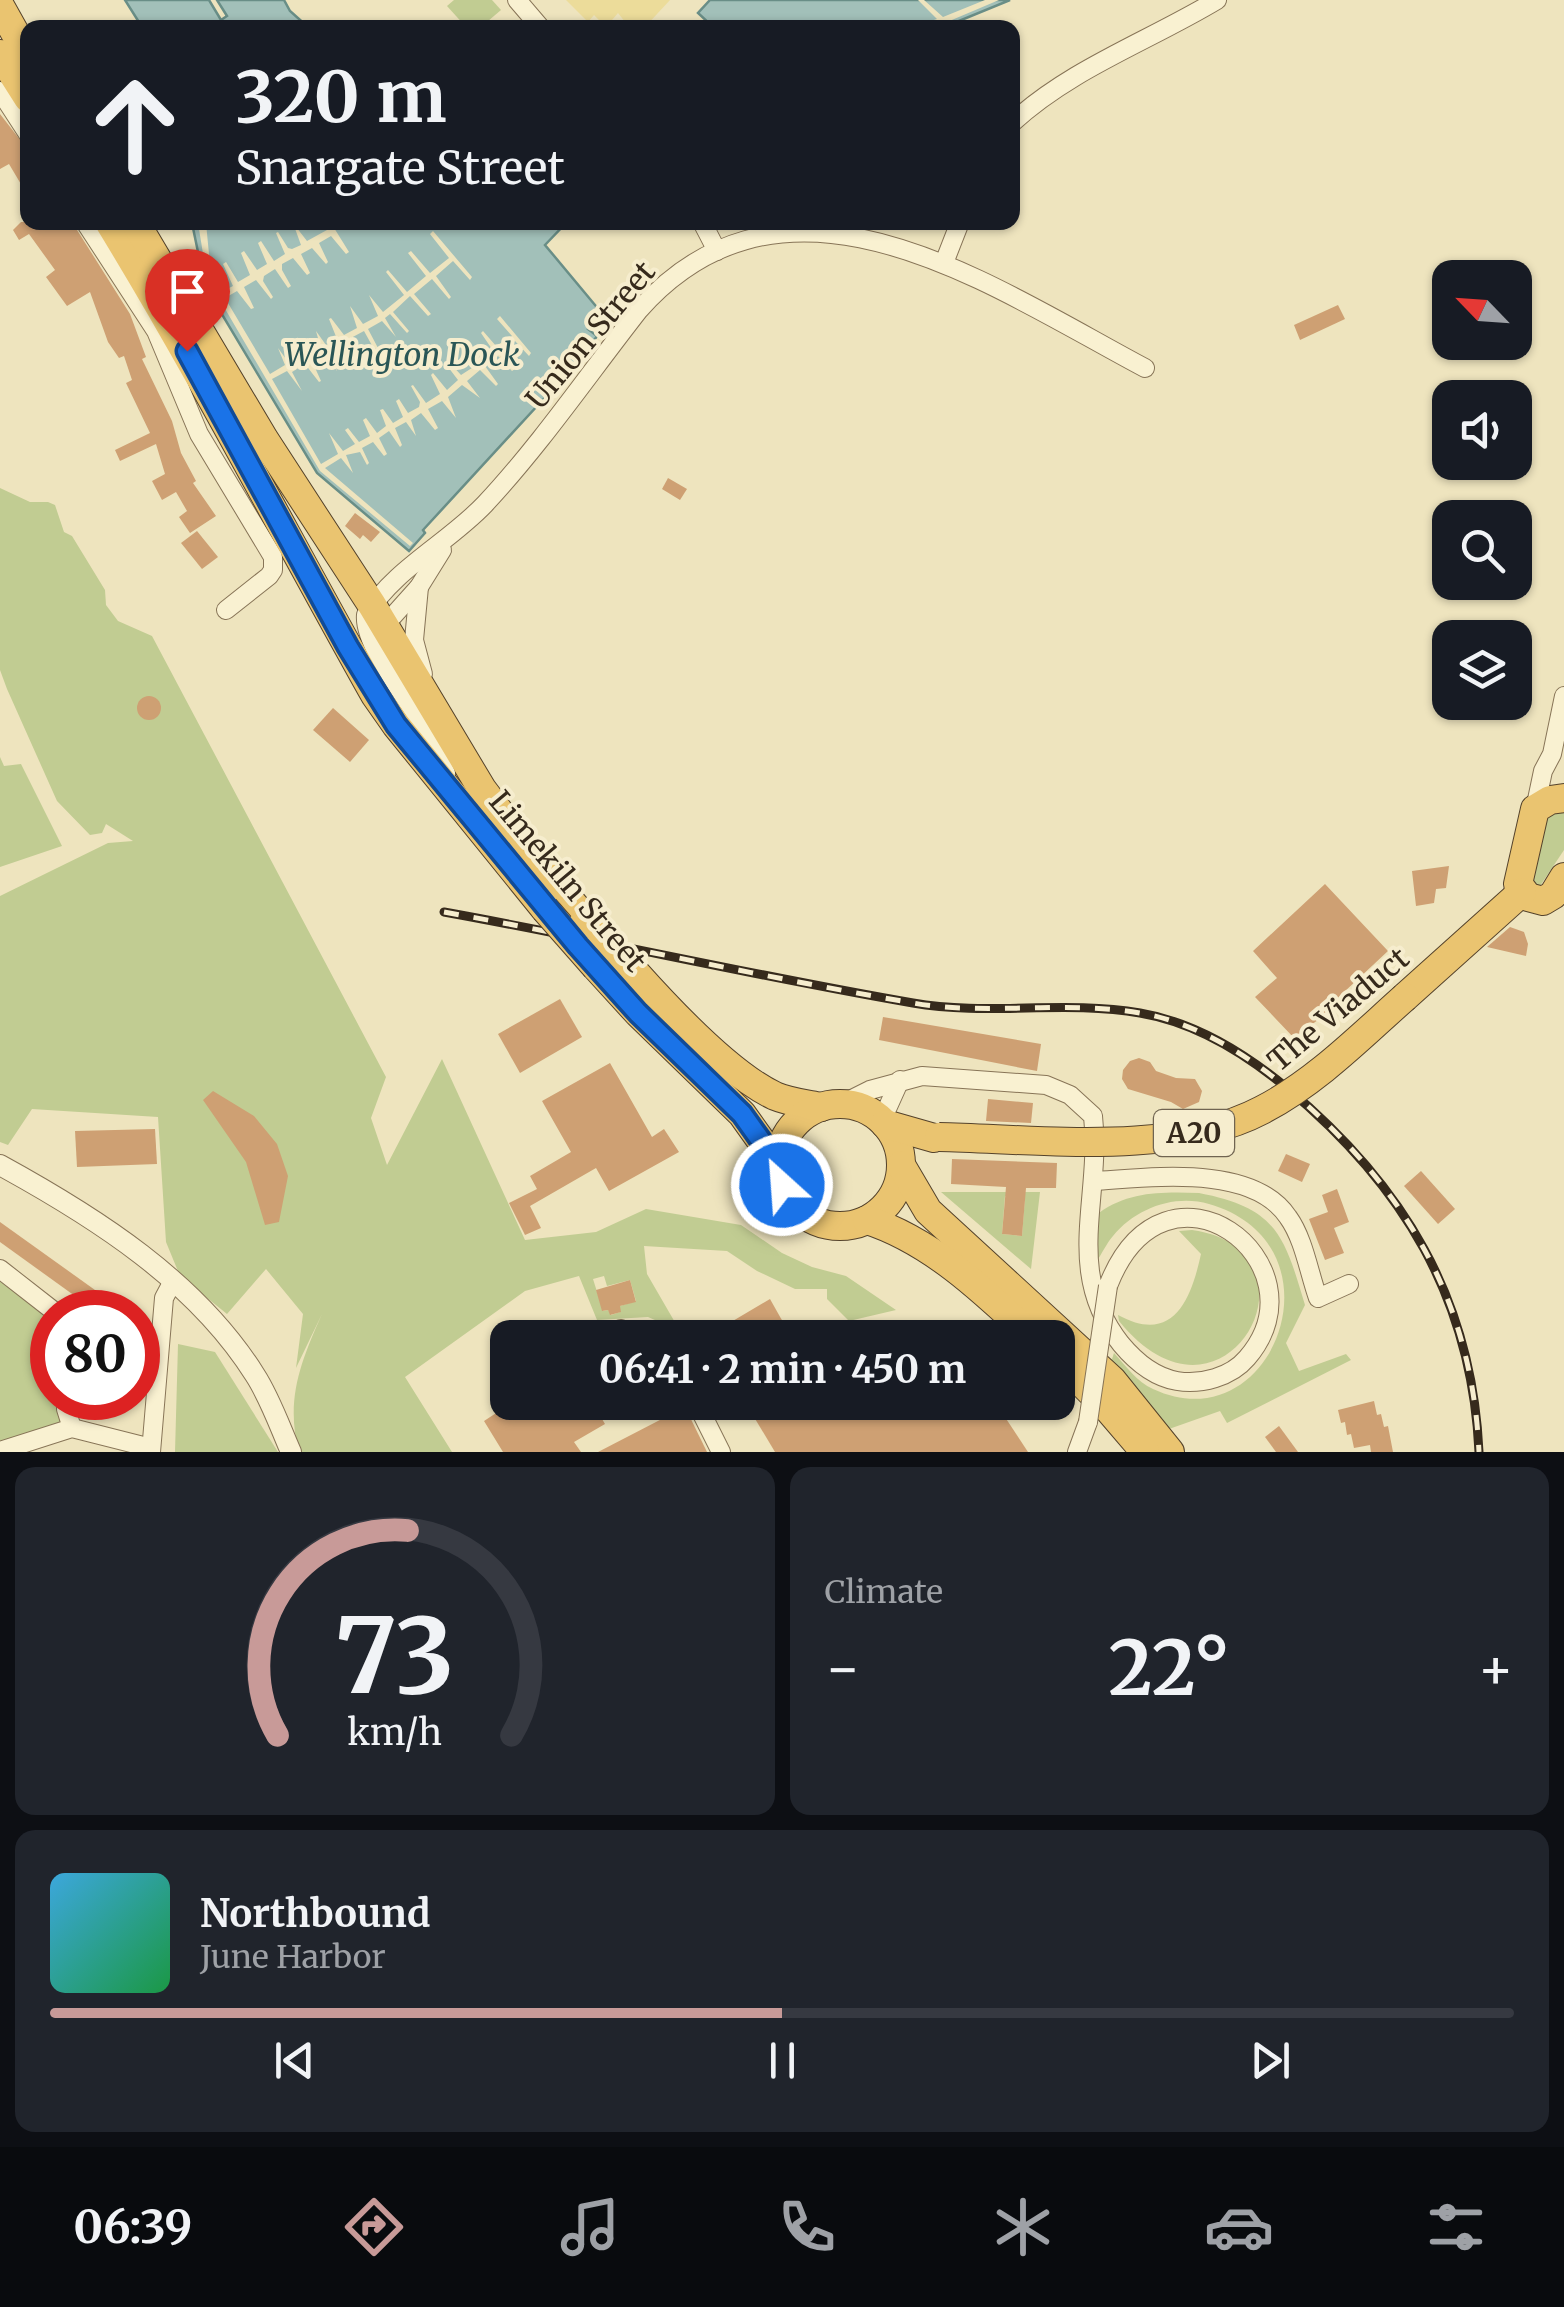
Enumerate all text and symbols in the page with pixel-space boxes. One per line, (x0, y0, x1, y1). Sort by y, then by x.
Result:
text: 320 m (235, 53, 447, 141)
icon: ahead (70, 60, 200, 190)
text: Snargate Street (235, 140, 565, 196)
pin (145, 249, 230, 352)
street label: Union Street (517, 253, 663, 417)
north arrow (1432, 260, 1532, 360)
map controls (1432, 260, 1532, 720)
icon: arrive (160, 264, 215, 319)
water label: Wellington Dock (284, 335, 521, 375)
button: sound (1432, 380, 1532, 480)
button: search (1432, 500, 1532, 600)
button: layers (1432, 620, 1532, 720)
street label: Limekiln Street (481, 783, 655, 979)
street label: The Viaduct (1260, 939, 1417, 1079)
road number: A20 (1154, 1110, 1234, 1156)
position arrow (730, 1133, 834, 1237)
speed limit sign: 80 (30, 1290, 160, 1420)
text: 06:41 · 2 min · 450 m (599, 1346, 966, 1393)
text: Climate (825, 1572, 943, 1612)
text: 73 (335, 1591, 455, 1721)
text: 22° (1108, 1621, 1230, 1715)
text: − (825, 1634, 861, 1703)
text: + (1477, 1634, 1514, 1703)
text: km/h (347, 1710, 442, 1755)
text: Northbound (200, 1890, 430, 1937)
text: June Harbor (200, 1937, 386, 1977)
icon: previous (267, 2033, 322, 2088)
icon: pause (755, 2033, 810, 2088)
icon: next (1243, 2033, 1298, 2088)
icon: directions (339, 2192, 409, 2262)
icon: music (555, 2192, 625, 2262)
icon: phone (772, 2192, 842, 2262)
icon: climate (988, 2192, 1058, 2262)
icon: car (1204, 2192, 1274, 2262)
icon: filters (1421, 2192, 1491, 2262)
text: 06:39 (73, 2199, 192, 2255)

